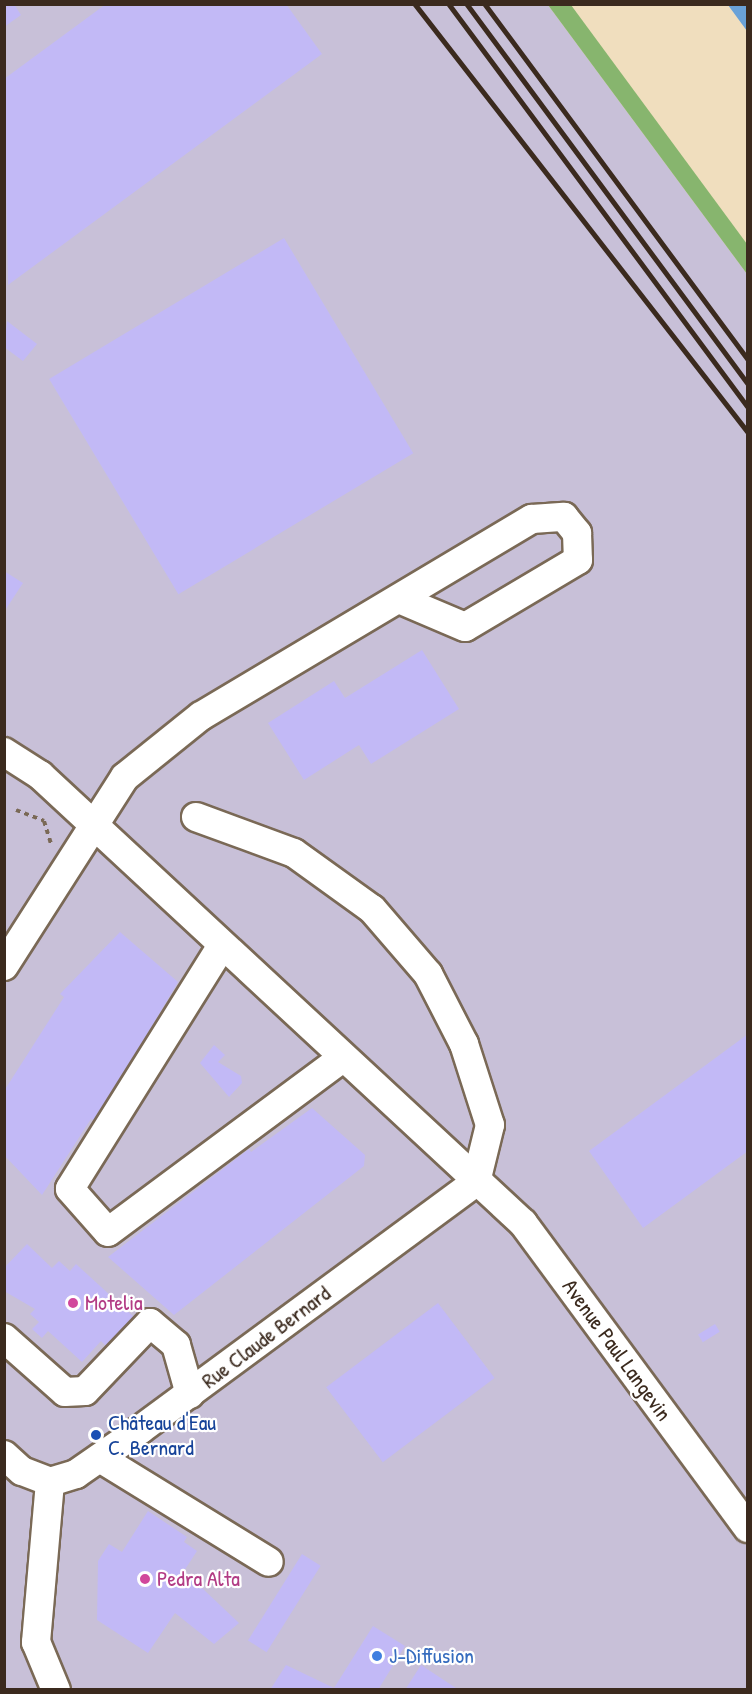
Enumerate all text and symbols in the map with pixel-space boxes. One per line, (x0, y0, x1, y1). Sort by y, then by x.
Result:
street label: Avenue Paul Langevin (557, 1274, 677, 1426)
street label: Rue Claude Bernard (196, 1280, 336, 1394)
place label: Motelia (85, 1290, 143, 1316)
marker: Motelia (66, 1296, 80, 1310)
place label: Château d'Eau C. Bernard (108, 1409, 216, 1460)
marker: Château d'Eau C. Bernard (89, 1428, 103, 1442)
place label: Pedra Alta (157, 1566, 240, 1592)
marker: Pedra Alta (138, 1572, 152, 1586)
place label: J-Diffusion (389, 1643, 474, 1669)
marker: J-Diffusion (370, 1649, 384, 1663)

